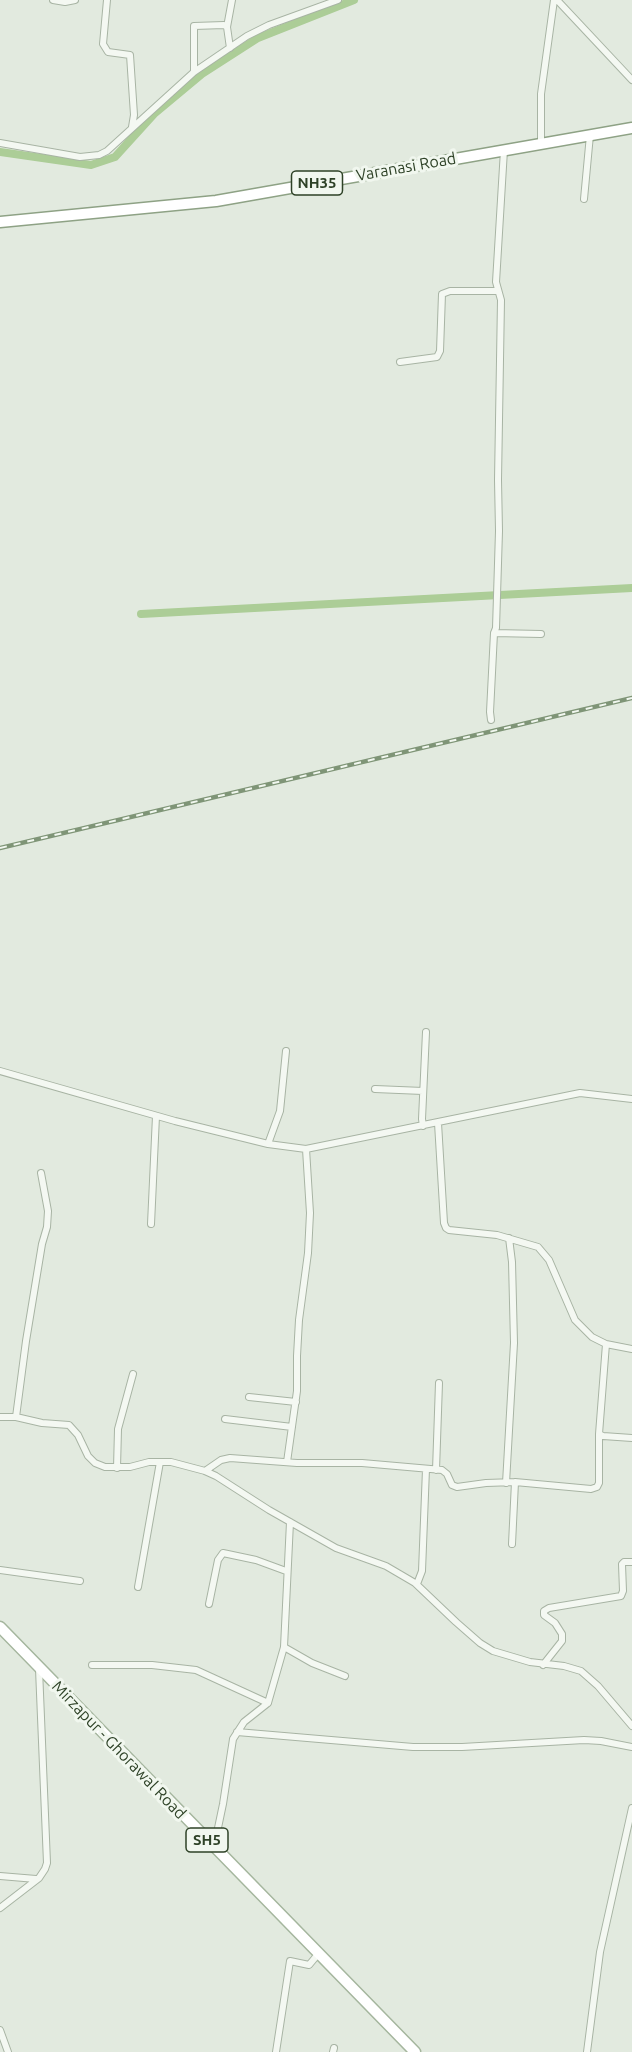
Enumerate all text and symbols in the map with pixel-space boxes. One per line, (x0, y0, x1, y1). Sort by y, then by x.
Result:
street label: Varanasi Road (355, 149, 457, 185)
road number: NH35 (292, 171, 342, 195)
street label: Mirzapur - Ghorawal Road (48, 1677, 190, 1823)
road number: SH5 (186, 1828, 228, 1852)

